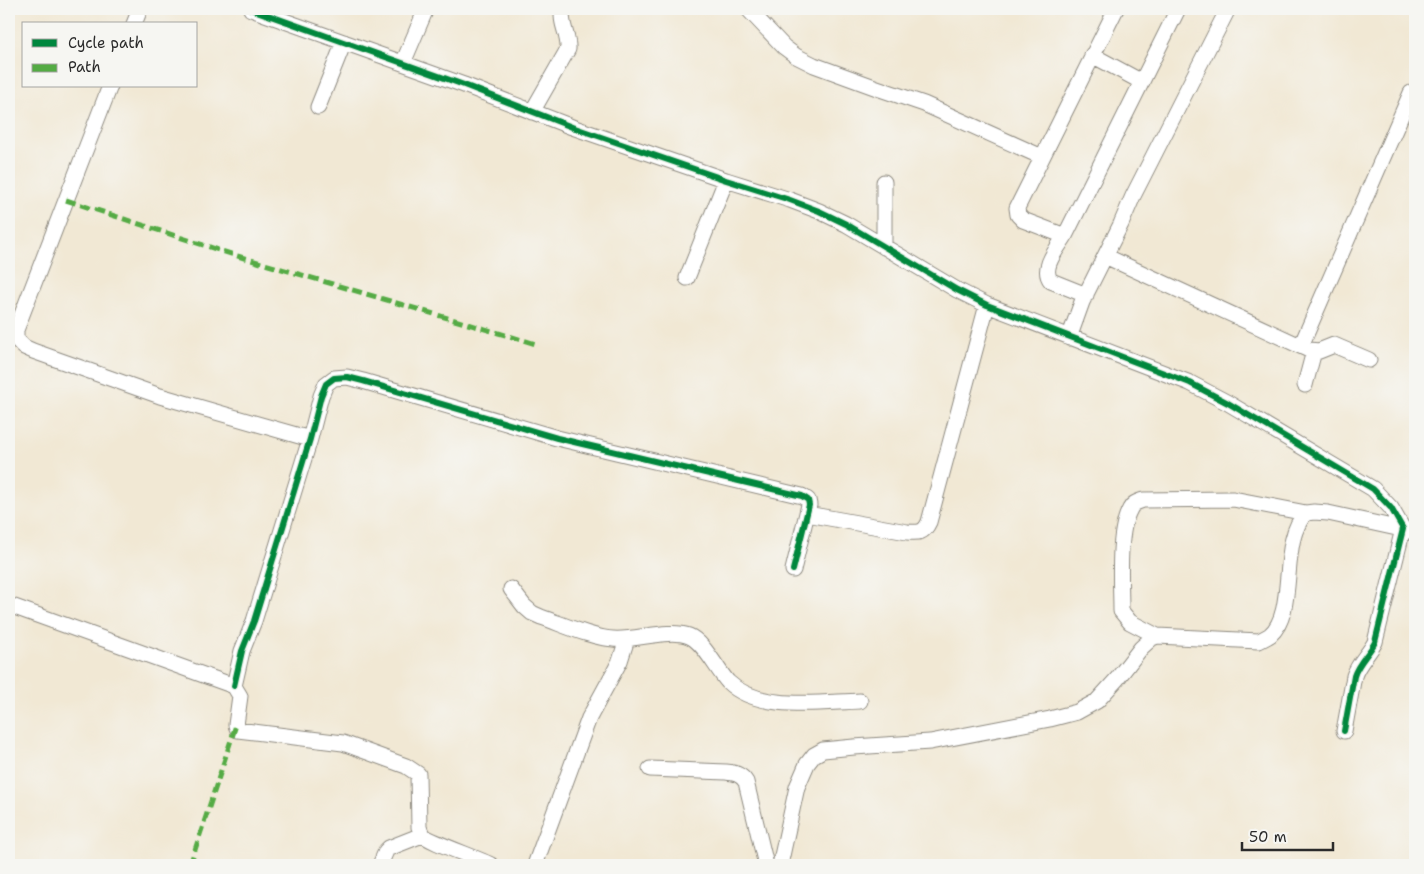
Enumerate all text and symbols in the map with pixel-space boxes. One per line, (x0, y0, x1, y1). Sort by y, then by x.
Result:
legend (22, 22, 198, 88)
text: Cycle path (68, 33, 144, 53)
text: Path (68, 57, 101, 77)
scale bar (1242, 819, 1333, 851)
text: 50 m (1249, 827, 1287, 847)

